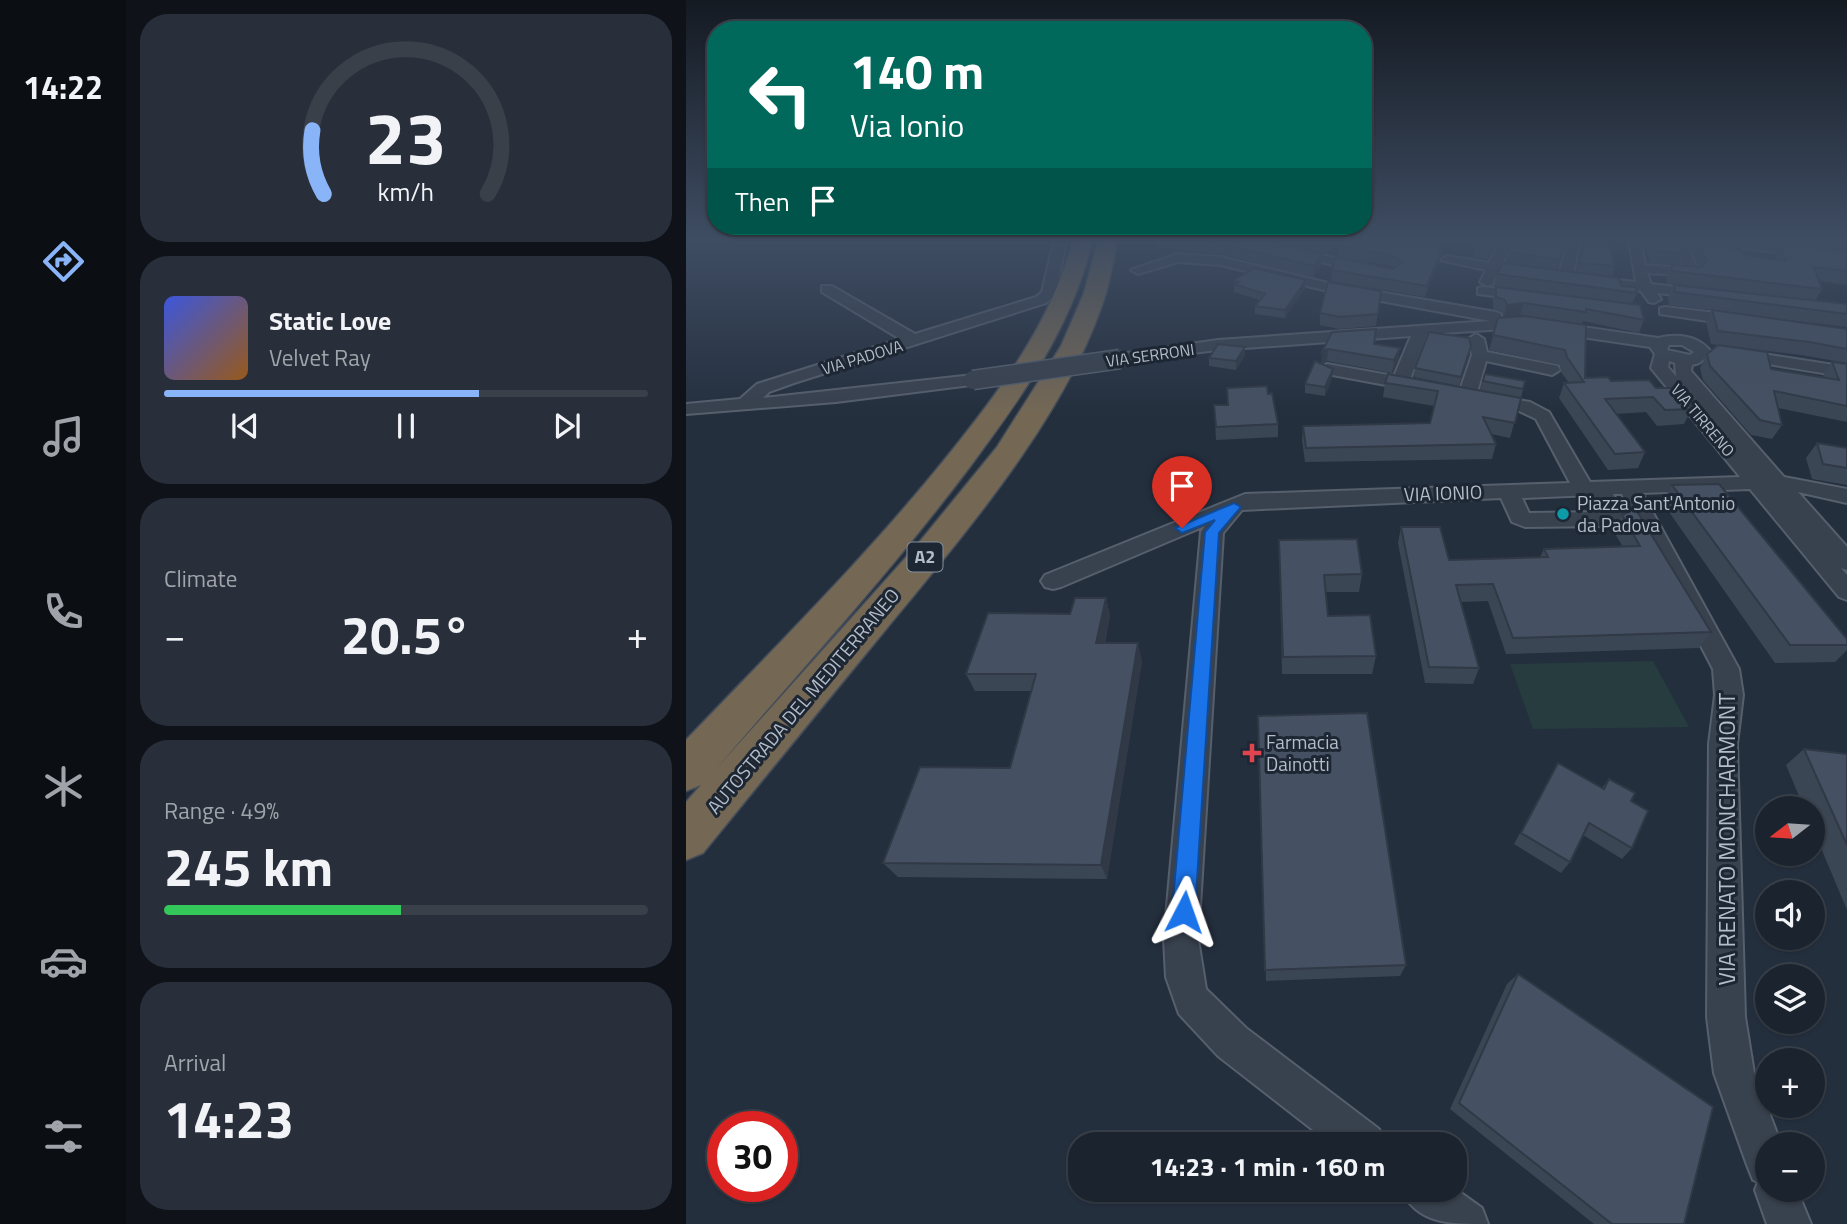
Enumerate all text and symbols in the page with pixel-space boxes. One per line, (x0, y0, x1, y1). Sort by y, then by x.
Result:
text: 140 m (850, 33, 984, 108)
icon: left (735, 49, 826, 140)
text: 14:22 (23, 63, 103, 111)
text: 23 (365, 82, 447, 192)
text: Via Ionio (850, 101, 964, 149)
text: km/h (378, 173, 434, 211)
text: Then (735, 182, 790, 221)
icon: arrive (804, 182, 842, 220)
icon: directions (39, 237, 88, 286)
text: Static Love (269, 301, 391, 340)
street label: VIA PADOVA (818, 333, 906, 381)
street label: VIA SERRONI (1104, 337, 1196, 373)
text: Velvet Ray (269, 340, 371, 375)
street label: VIA TIRRENO (1665, 378, 1741, 462)
icon: previous (226, 407, 264, 445)
icon: pause (387, 407, 425, 445)
icon: next (548, 407, 586, 445)
icon: music (39, 412, 88, 461)
pin (1152, 456, 1212, 528)
icon: arrive (1163, 467, 1201, 505)
street label: VIA IONIO (1403, 477, 1483, 508)
place label: Piazza Sant'Antonio da Padova (1577, 488, 1735, 539)
marker: Piazza Sant'Antonio da Padova (1555, 506, 1571, 522)
road number: A2 (908, 542, 942, 572)
text: Climate (164, 561, 237, 596)
street label: AUTOSTRADA DEL MEDITERRANEO (699, 582, 906, 820)
icon: phone (39, 587, 88, 636)
text: 20.5° (341, 595, 471, 674)
text: − (164, 606, 185, 664)
text: + (627, 606, 648, 664)
street label: VIA RENATO MONCHARMONT (1709, 693, 1744, 985)
place label: Farmacia Dainotti (1266, 727, 1339, 778)
marker: Farmacia Dainotti (1244, 745, 1260, 761)
icon: climate (39, 762, 88, 811)
text: Range · 49% (164, 793, 279, 828)
north arrow (1755, 796, 1825, 866)
map controls (1755, 796, 1825, 1202)
text: 245 km (164, 827, 333, 906)
position arrow (1147, 875, 1221, 949)
button: sound (1755, 880, 1825, 950)
icon: car (39, 937, 88, 986)
button: layers (1755, 964, 1825, 1034)
text: Arrival (164, 1045, 226, 1080)
button: + (1755, 1048, 1825, 1118)
text: 14:23 (164, 1079, 294, 1158)
speed limit sign: 30 (707, 1111, 798, 1202)
icon: filters (39, 1112, 88, 1161)
button: − (1755, 1132, 1825, 1202)
text: 14:23 · 1 min · 160 m (1150, 1147, 1385, 1186)

